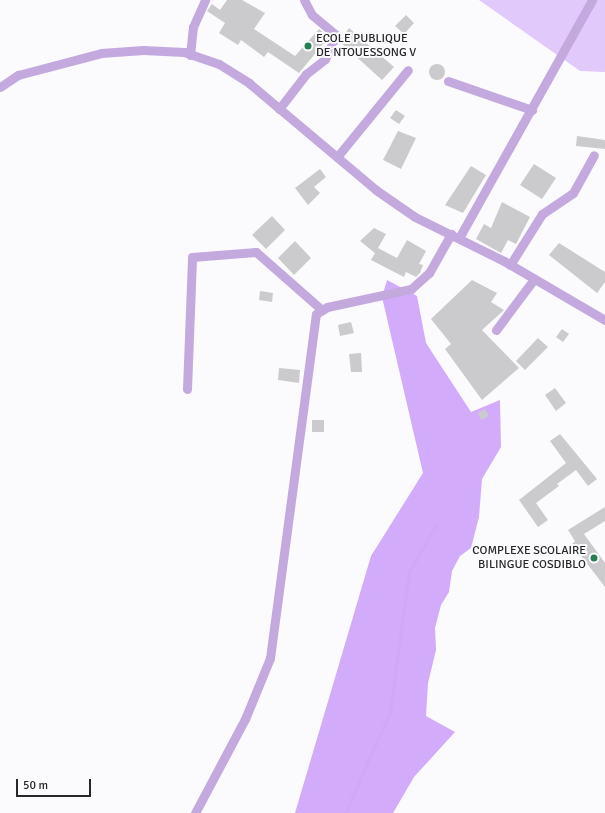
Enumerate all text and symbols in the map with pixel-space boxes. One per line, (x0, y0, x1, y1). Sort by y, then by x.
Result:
place label: ECOLE PUBLIQUE DE NTOUESSONG V (316, 32, 416, 60)
marker: ECOLE PUBLIQUE DE NTOUESSONG V (303, 41, 313, 51)
place label: COMPLEXE SCOLAIRE BILINGUE COSDIBLO (472, 544, 586, 572)
marker: COMPLEXE SCOLAIRE BILINGUE COSDIBLO (589, 553, 599, 563)
scale bar (18, 771, 93, 797)
text: 50 m (23, 778, 48, 793)

